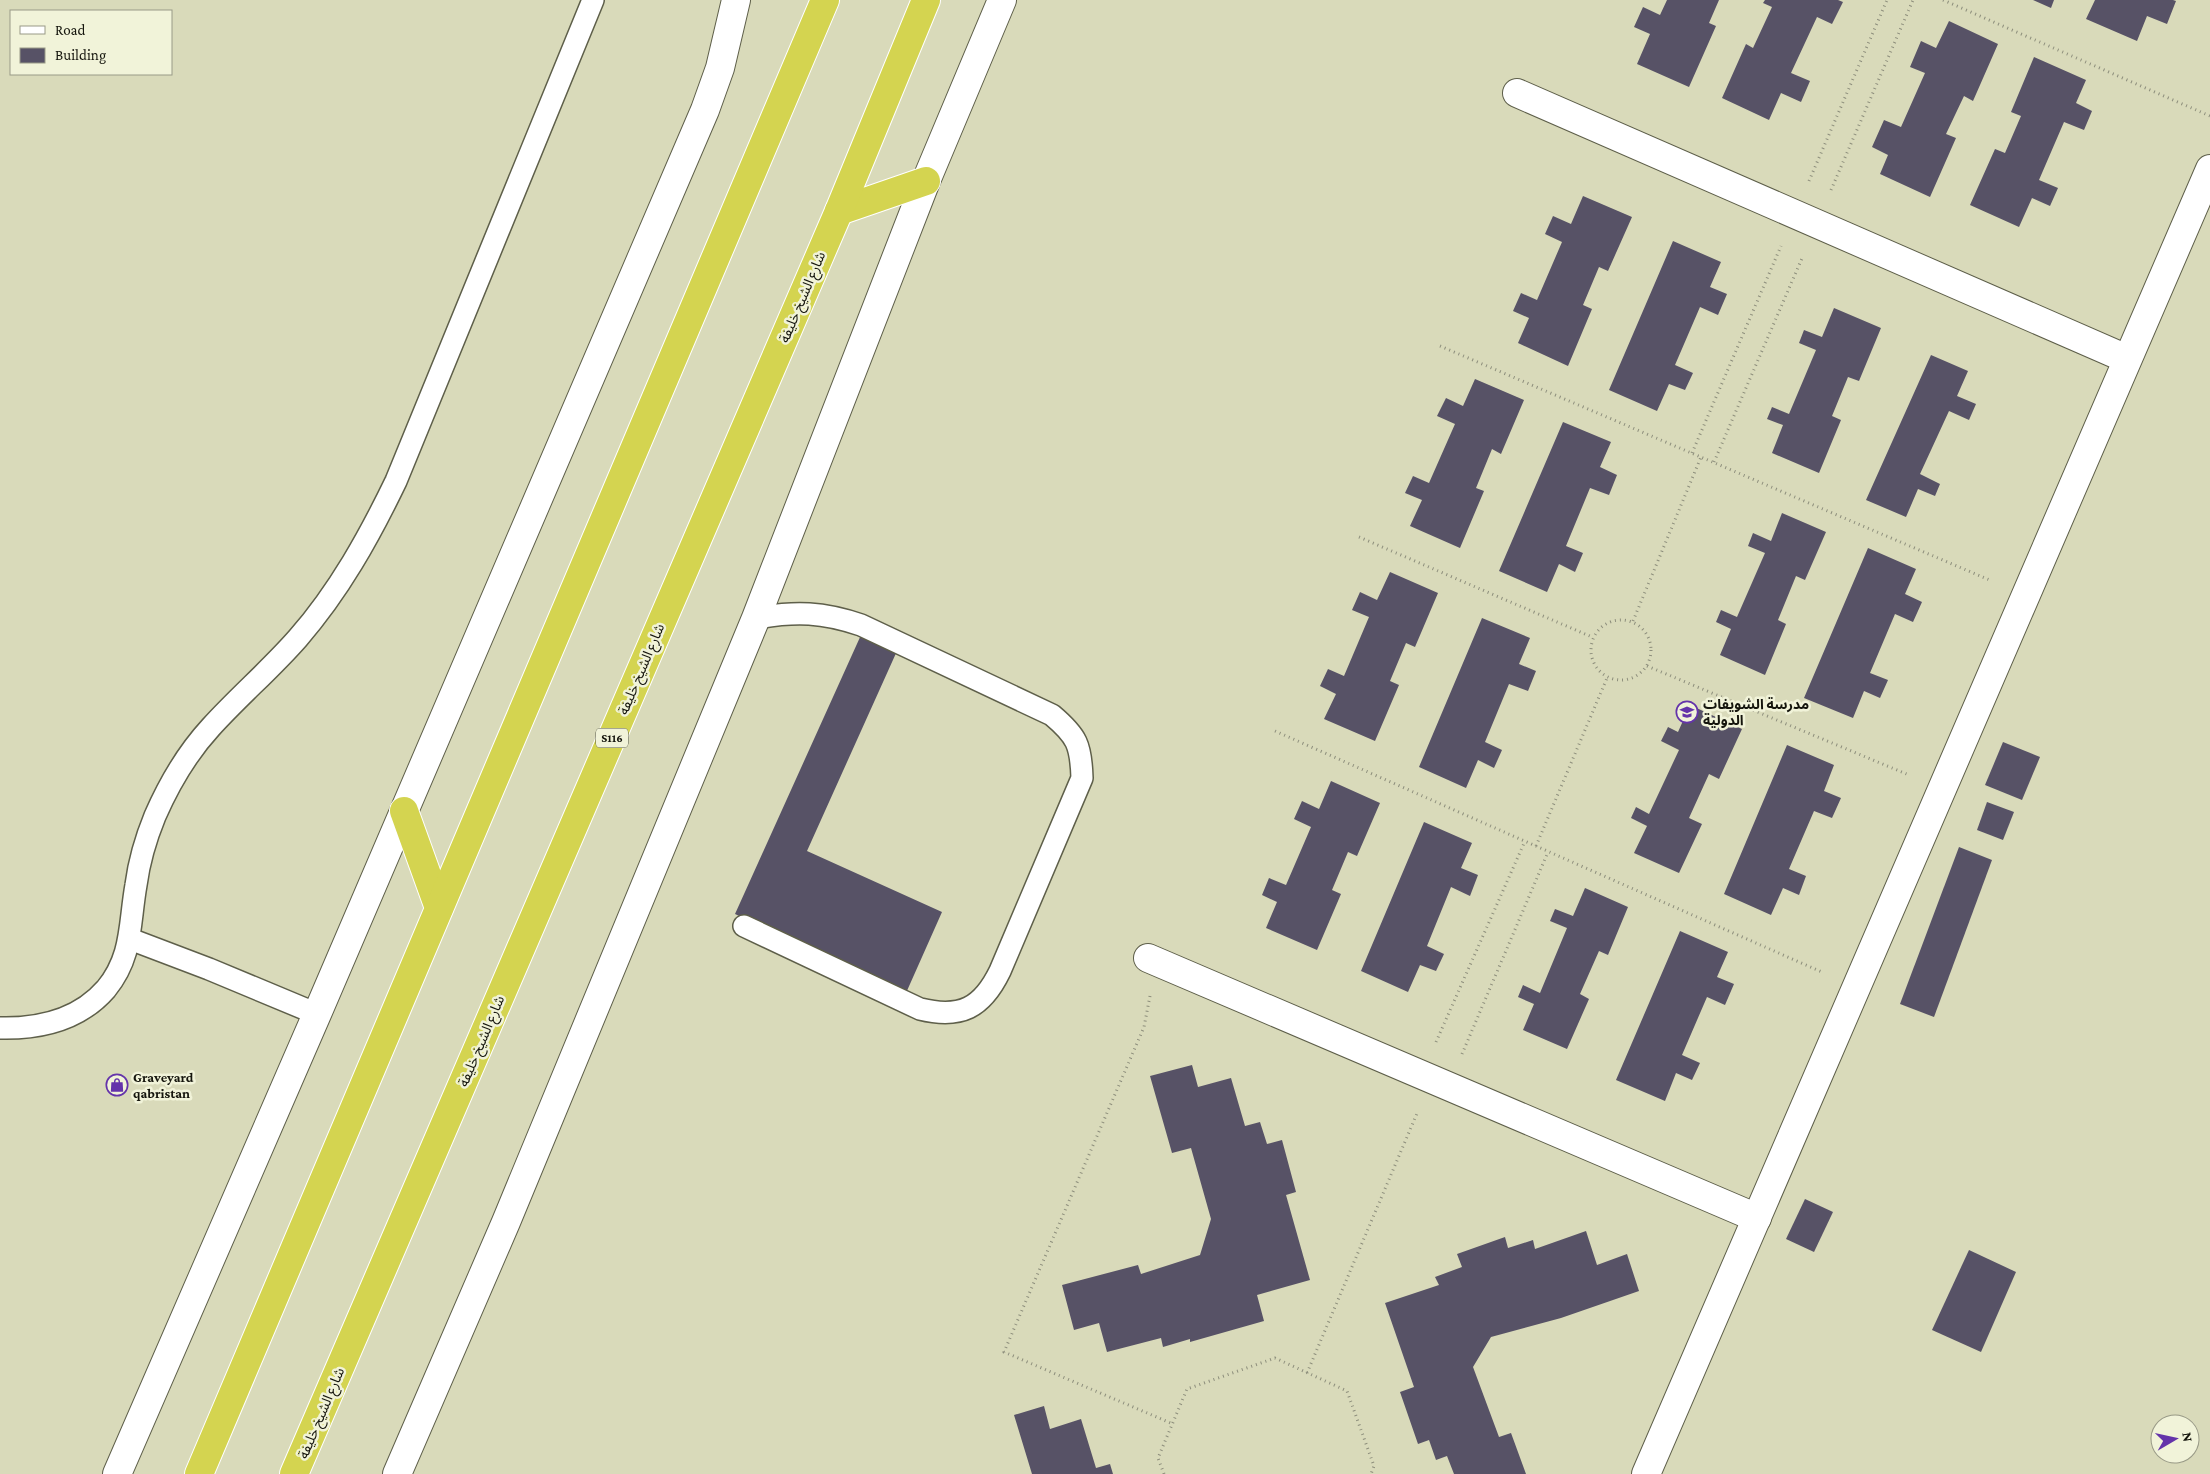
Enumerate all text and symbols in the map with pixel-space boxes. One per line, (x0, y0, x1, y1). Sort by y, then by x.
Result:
legend (10, 10, 172, 75)
text: Road (55, 22, 86, 38)
text: Building (55, 47, 106, 64)
street label: شارع الشيخ خليفة (776, 249, 831, 346)
street label: شارع الشيخ خليفة (615, 621, 670, 718)
place label: مدرسة الشويفات الدولية (1703, 696, 1809, 728)
school or university icon: مدرسة الشويفات الدولية (1675, 700, 1699, 724)
road number: S116 (596, 728, 628, 748)
street label: شارع الشيخ خليفة (455, 993, 510, 1090)
place label: Graveyard qabristan (133, 1069, 194, 1101)
shop icon: Graveyard qabristan (105, 1073, 129, 1097)
street label: شارع الشيخ خليفة (295, 1365, 350, 1462)
north arrow (2150, 1414, 2200, 1464)
text: N (2179, 1431, 2197, 1443)

